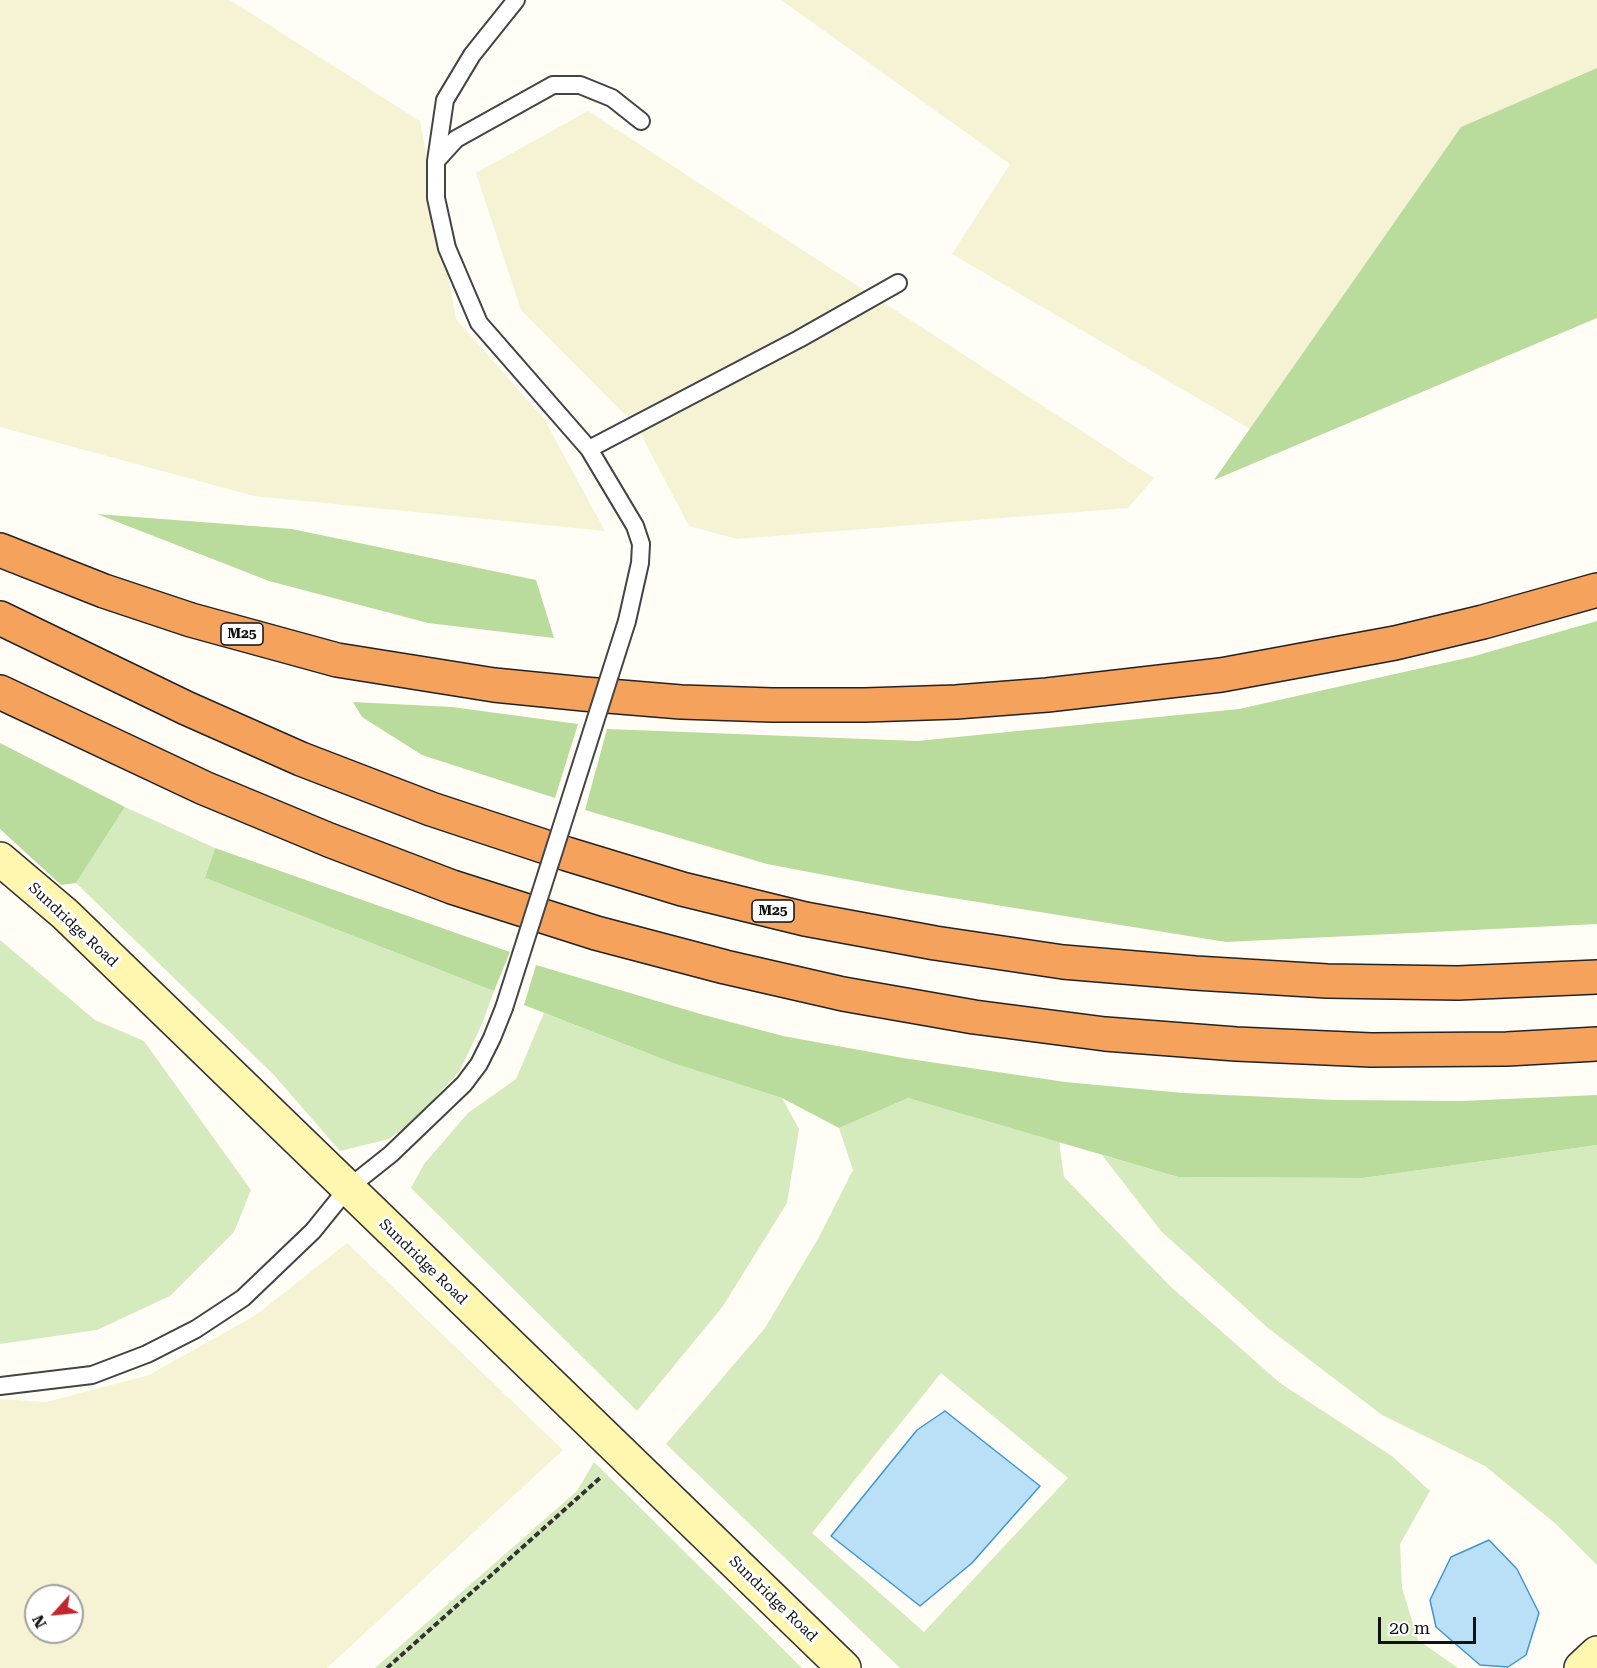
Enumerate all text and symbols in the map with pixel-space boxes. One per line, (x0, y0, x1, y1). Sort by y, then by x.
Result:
road number: M25 (221, 623, 263, 645)
street label: Sundridge Road (25, 879, 121, 971)
road number: M25 (752, 900, 794, 922)
street label: Sundridge Road (375, 1215, 471, 1309)
street label: Sundridge Road (725, 1552, 821, 1646)
north arrow (24, 1584, 84, 1644)
scale bar (1381, 1605, 1478, 1643)
text: N (28, 1612, 51, 1631)
text: 20 m (1389, 1617, 1430, 1638)

